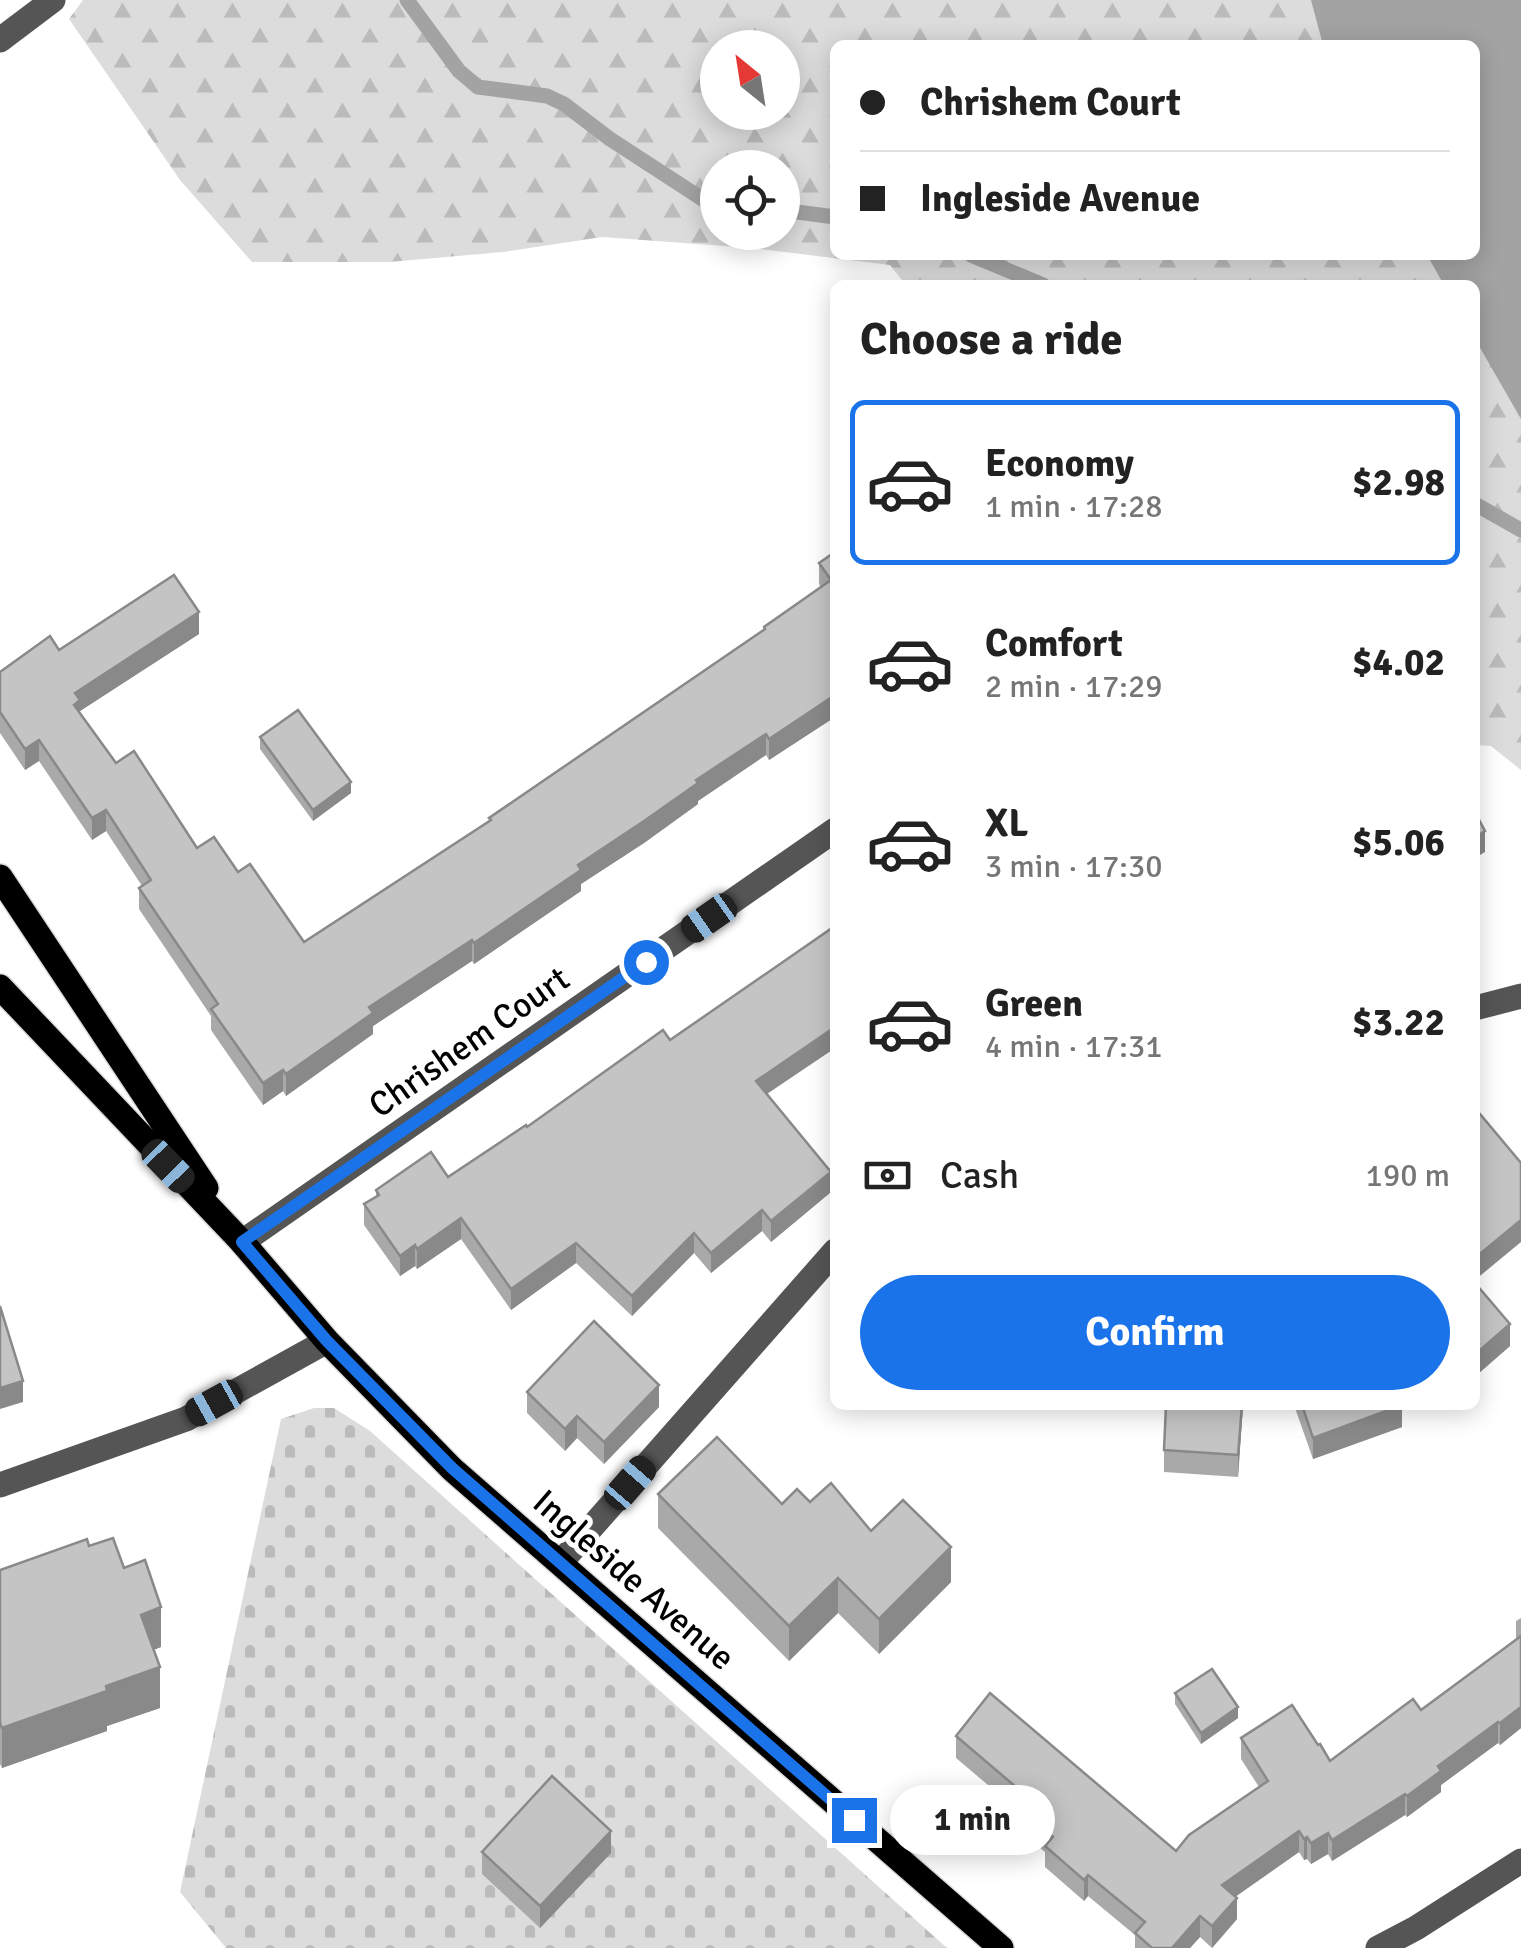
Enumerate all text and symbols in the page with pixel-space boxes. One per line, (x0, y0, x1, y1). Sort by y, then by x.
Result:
north arrow (700, 30, 800, 130)
map controls (700, 30, 800, 250)
text: Chrishem Court (920, 79, 1181, 126)
button: locate (700, 150, 800, 250)
text: Ingleside Avenue (920, 175, 1200, 222)
text: Choose a ride (860, 312, 1123, 367)
icon: car (865, 438, 955, 528)
text: Economy (985, 440, 1134, 487)
text: $2.98 (1352, 459, 1445, 506)
text: 1 min · 17:28 (985, 487, 1163, 526)
icon: car (865, 618, 955, 708)
text: Comfort (985, 620, 1123, 667)
text: $4.02 (1352, 639, 1445, 686)
text: 2 min · 17:29 (985, 667, 1163, 706)
icon: car (865, 798, 955, 888)
text: XL (985, 800, 1028, 847)
text: $5.06 (1352, 819, 1445, 866)
text: 3 min · 17:30 (985, 847, 1163, 886)
car (676, 889, 742, 947)
route start (624, 940, 669, 985)
street label: Chrishem Court (361, 957, 577, 1127)
icon: car (865, 978, 955, 1068)
text: Green (985, 980, 1083, 1027)
text: $3.22 (1352, 999, 1445, 1046)
text: 4 min · 17:31 (985, 1027, 1163, 1066)
car (136, 1134, 200, 1198)
icon: cash (860, 1148, 915, 1203)
text: Cash (940, 1152, 1019, 1199)
text: 190 m (1366, 1156, 1450, 1195)
button: Confirm (860, 1275, 1450, 1390)
car (180, 1375, 248, 1431)
car (599, 1451, 661, 1515)
street label: Ingleside Avenue (524, 1481, 744, 1679)
callout: 1 min (889, 1785, 1054, 1855)
route end (832, 1798, 877, 1843)
text: 1 min (934, 1800, 1011, 1839)

